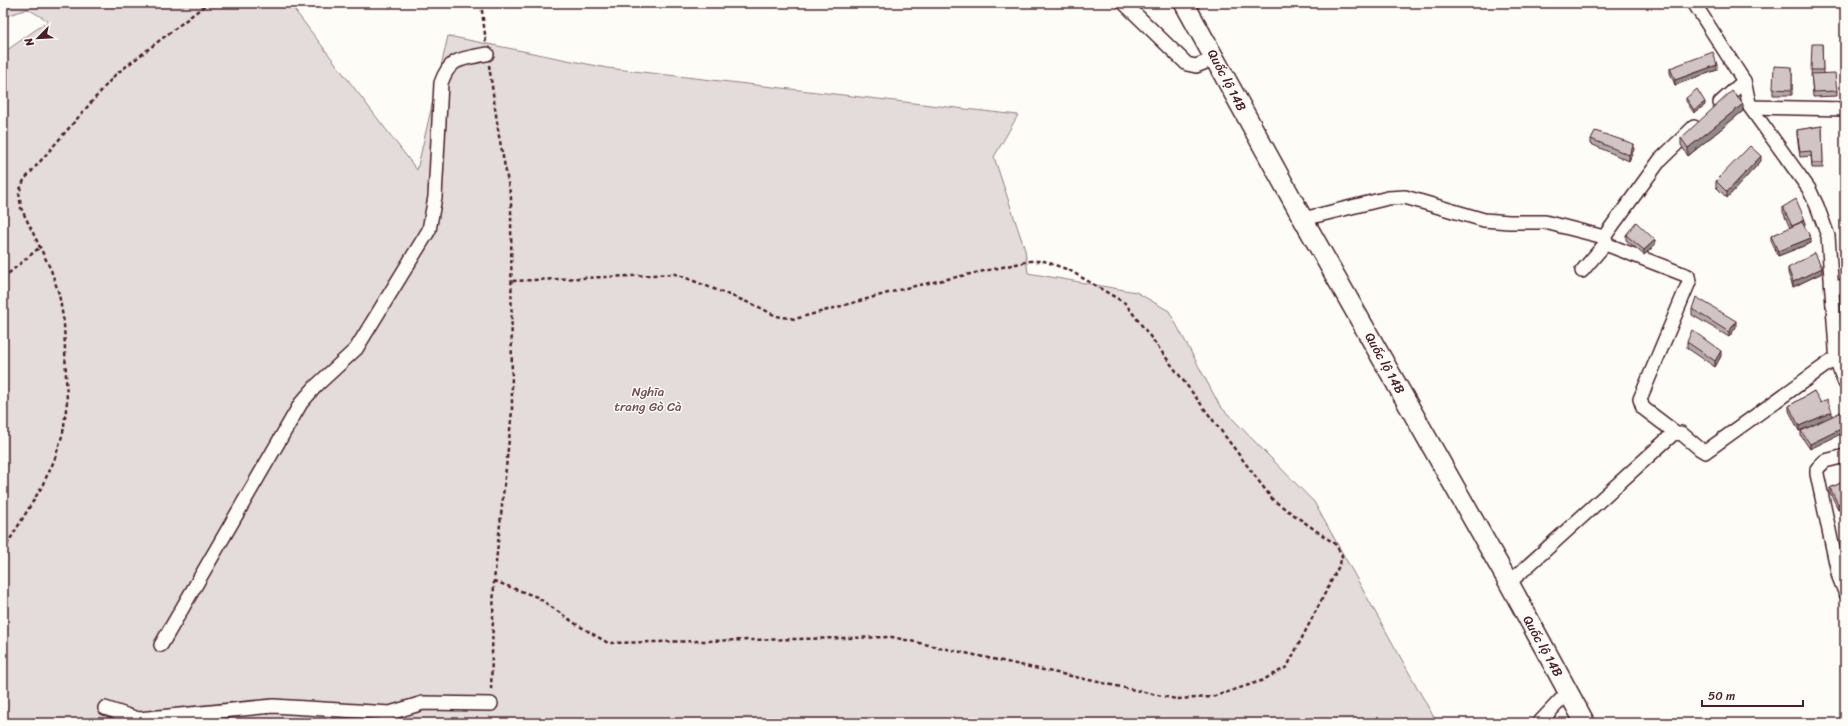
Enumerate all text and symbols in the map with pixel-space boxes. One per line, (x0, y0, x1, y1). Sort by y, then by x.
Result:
north arrow (18, 18, 58, 58)
text: N (19, 34, 40, 50)
street label: Quốc lộ 14B (1201, 45, 1253, 115)
street label: Quốc lộ 14B (1359, 328, 1411, 398)
park label: Nghĩa trang Gò Cà (614, 380, 682, 418)
street label: Quốc lộ 14B (1517, 611, 1569, 681)
scale bar (1702, 682, 1803, 708)
text: 50 m (1708, 685, 1735, 707)

